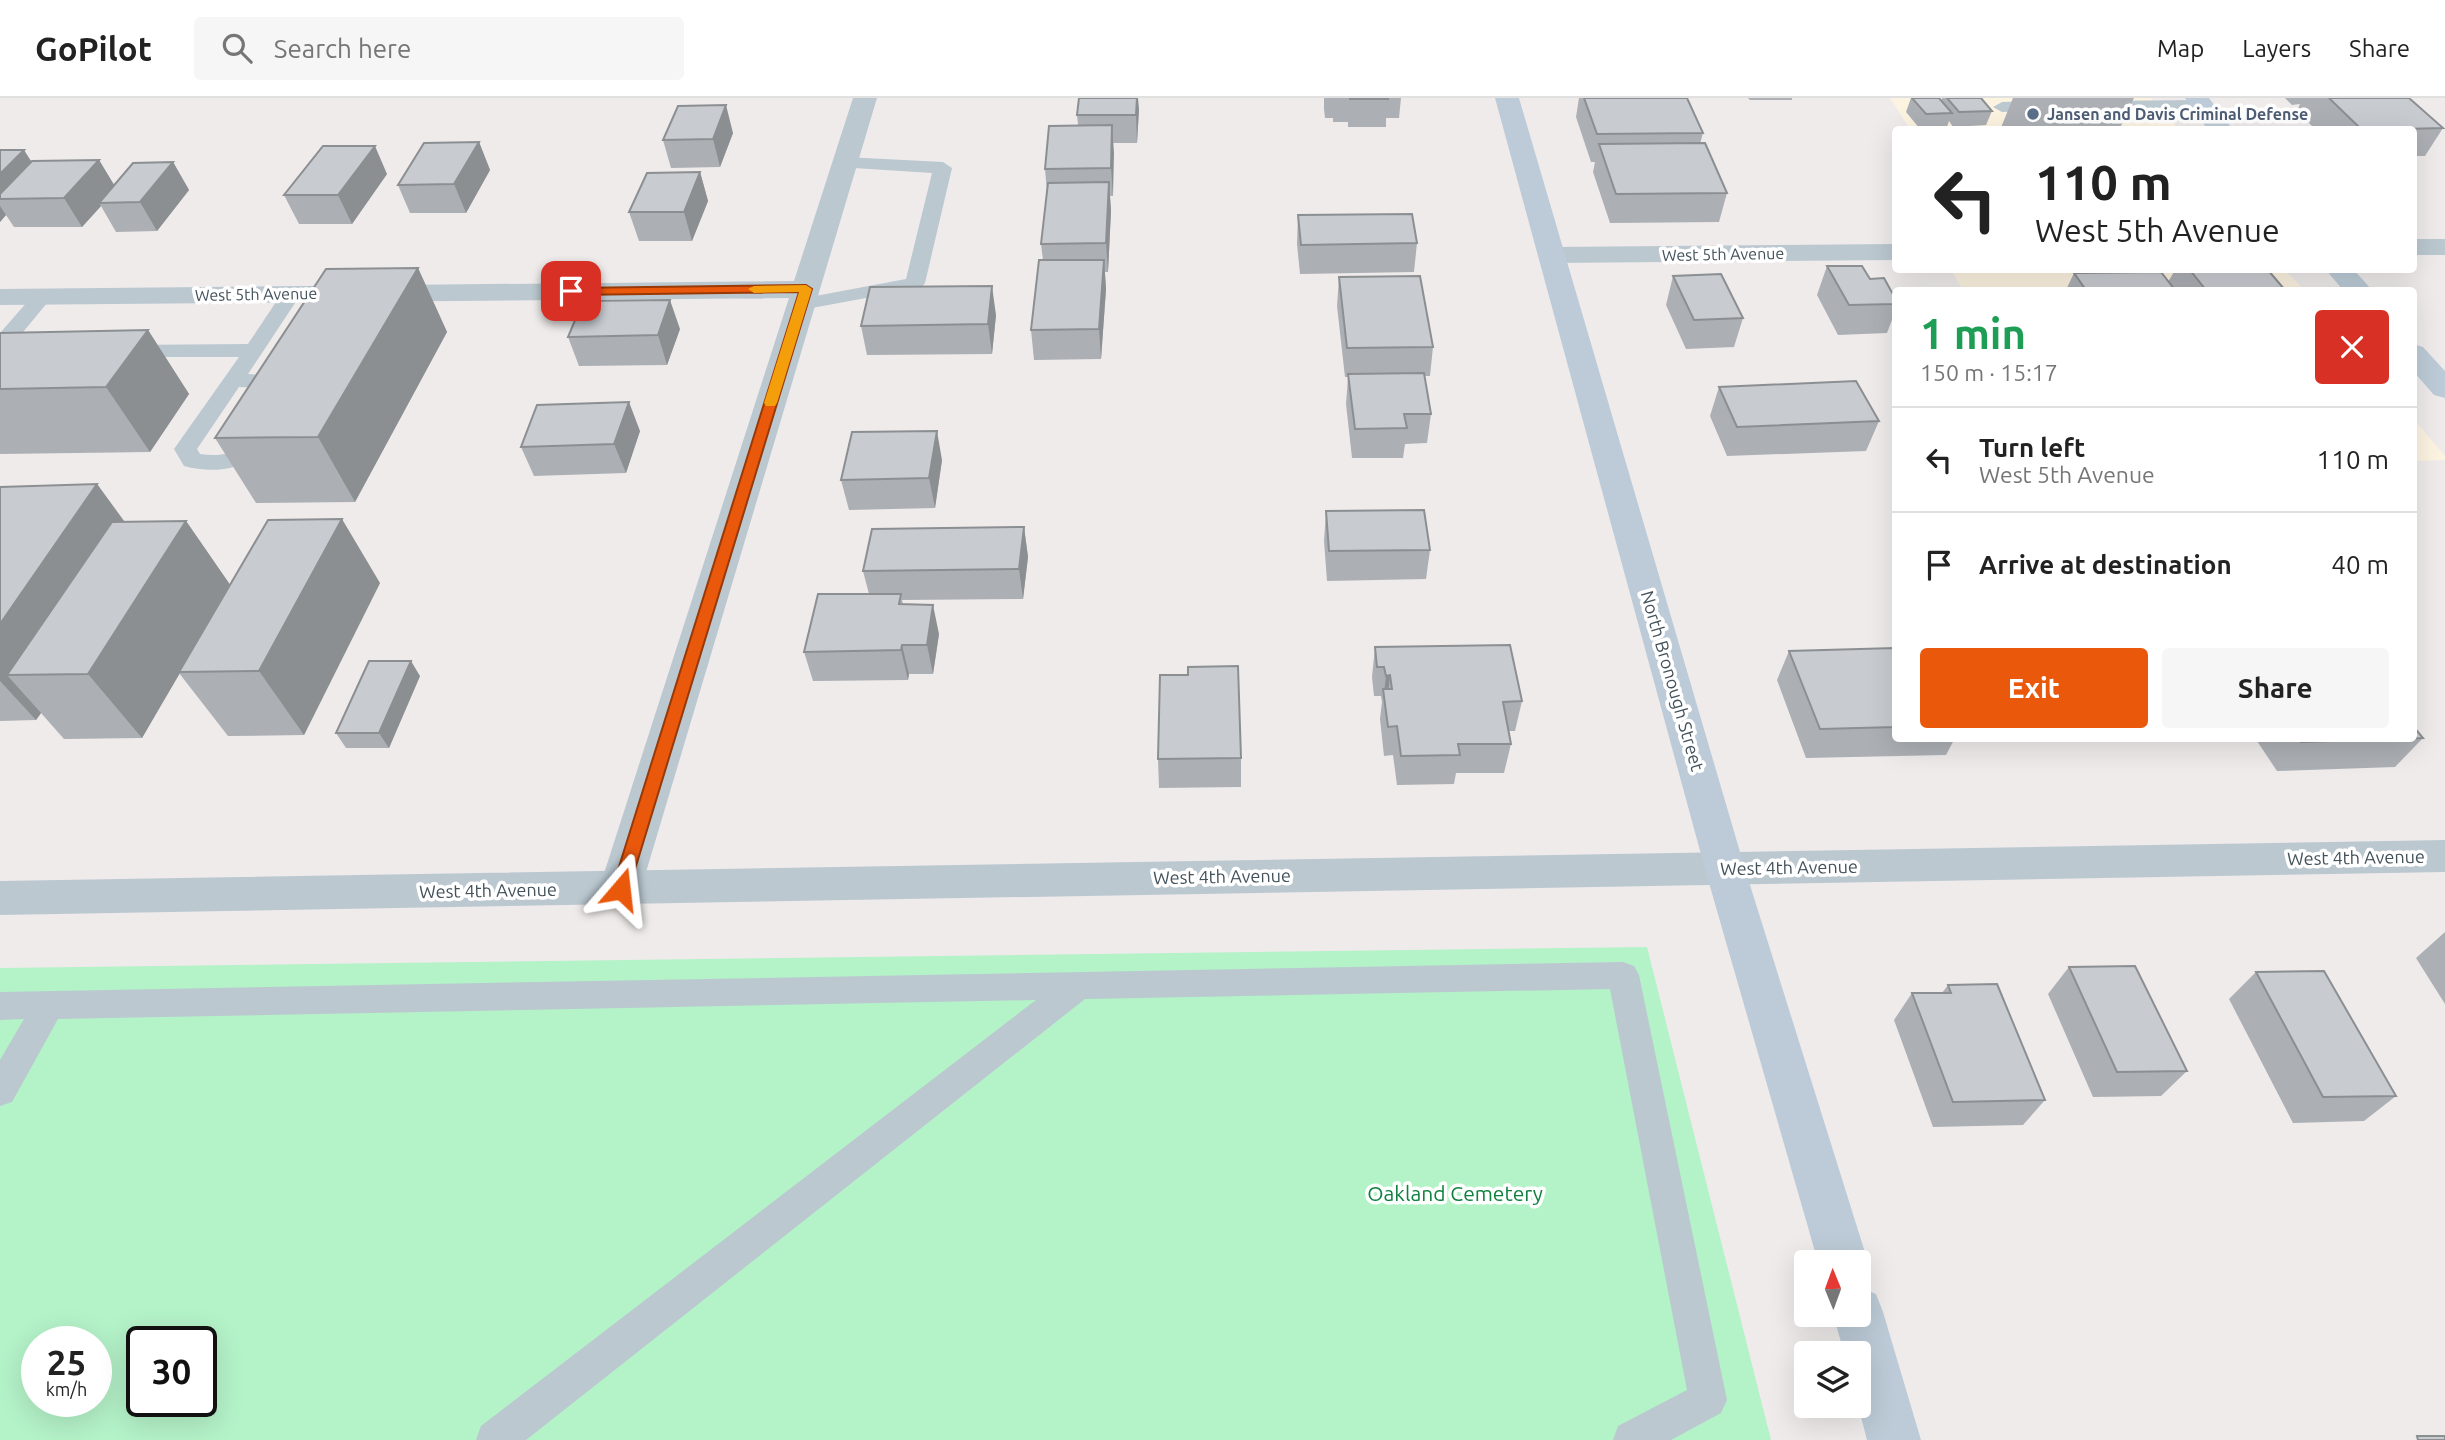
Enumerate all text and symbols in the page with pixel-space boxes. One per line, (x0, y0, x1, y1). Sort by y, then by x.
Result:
search box (194, 17, 684, 80)
icon: search (218, 29, 256, 67)
text: GoPilot (35, 30, 152, 67)
text: Search here (274, 34, 411, 63)
text: Map (2157, 35, 2204, 62)
text: Layers (2242, 35, 2311, 62)
text: Share (2349, 35, 2410, 62)
place label: Jansen and Davis Criminal Defense (2047, 105, 2308, 123)
marker: Jansen and Davis Criminal Defense (2025, 106, 2041, 122)
icon: left (1920, 154, 2011, 245)
text: 110 m (2035, 154, 2172, 209)
text: West 5th Avenue (2035, 212, 2280, 248)
street label: West 5th Avenue (1662, 244, 1784, 264)
pin (541, 261, 601, 321)
icon: arrive (552, 272, 590, 310)
street label: West 5th Avenue (195, 284, 317, 304)
text: 1 min (1920, 310, 2026, 357)
button: close (2315, 310, 2389, 384)
text: 150 m · 15:17 (1920, 360, 2058, 385)
text: Turn left (1979, 433, 2085, 462)
icon: left (1920, 441, 1958, 479)
text: 110 m (2317, 445, 2389, 474)
text: West 5th Avenue (1979, 462, 2155, 487)
icon: arrive (1920, 546, 1958, 584)
text: Arrive at destination (1979, 550, 2232, 579)
text: 40 m (2331, 550, 2389, 579)
street label: North Bronough Street (1638, 588, 1708, 773)
button: Exit (1920, 648, 2148, 728)
button: Share (2162, 648, 2389, 728)
street label: West 4th Avenue (2287, 846, 2425, 868)
position arrow (584, 852, 658, 926)
street label: West 4th Avenue (1720, 856, 1858, 878)
street label: West 4th Avenue (1153, 865, 1291, 887)
street label: West 4th Avenue (419, 879, 557, 901)
park label: Oakland Cemetery (1367, 1181, 1543, 1205)
north arrow (1794, 1250, 1871, 1326)
map controls (1794, 1250, 1871, 1418)
speed limit sign: 30 (126, 1326, 217, 1417)
button: layers (1794, 1341, 1871, 1418)
text: 25 (47, 1342, 86, 1382)
text: km/h (46, 1379, 87, 1399)

